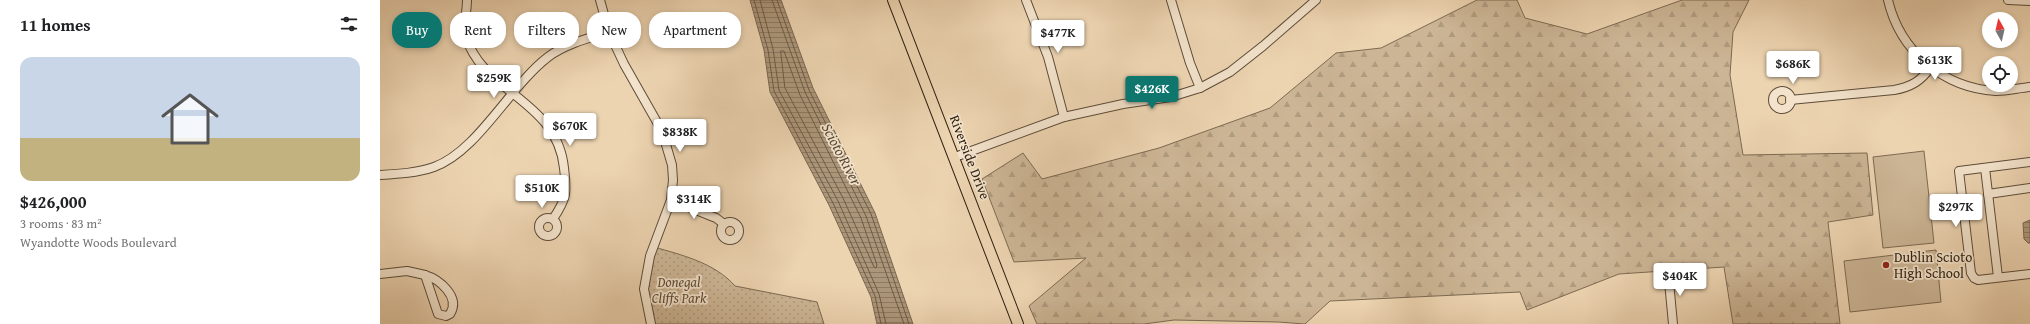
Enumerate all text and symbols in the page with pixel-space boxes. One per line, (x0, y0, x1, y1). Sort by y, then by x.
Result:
text: 11 homes (20, 12, 91, 37)
chip: Buy (392, 12, 442, 48)
chip: Rent (450, 12, 506, 48)
chip: Filters (514, 12, 579, 48)
chip: New (587, 12, 641, 48)
chip: Apartment (649, 12, 741, 48)
north arrow (1982, 12, 2018, 48)
map controls (1982, 12, 2018, 92)
icon: filters (338, 13, 360, 35)
pin: $477K (1030, 20, 1086, 54)
text: $477K (1040, 23, 1076, 42)
pin: $613K (1907, 47, 1963, 81)
text: $613K (1917, 50, 1953, 69)
pin: $686K (1765, 51, 1821, 85)
text: $686K (1775, 54, 1811, 73)
button: locate (1982, 56, 2018, 92)
pin: $259K (466, 65, 522, 99)
text: $259K (476, 68, 512, 87)
pin: $426K (1124, 76, 1180, 110)
text: $426K (1134, 79, 1170, 98)
icon: home (154, 83, 226, 155)
street label: Riverside Drive (945, 112, 995, 203)
pin: $670K (542, 113, 598, 147)
text: $670K (552, 116, 588, 135)
pin: $838K (652, 119, 708, 153)
water label: Scioto River (817, 119, 867, 189)
text: $838K (662, 122, 698, 141)
pin: $510K (514, 175, 570, 209)
text: $510K (524, 178, 560, 197)
pin: $314K (666, 186, 722, 220)
text: $426,000 (20, 189, 86, 214)
text: $314K (676, 189, 712, 208)
pin: $297K (1928, 194, 1984, 228)
text: $297K (1938, 197, 1974, 216)
text: 3 rooms · 83 m² (20, 214, 102, 233)
text: Wyandotte Woods Boulevard (20, 233, 177, 252)
place label: Dublin Scioto High School (1894, 247, 1972, 283)
marker: Dublin Scioto High School (1881, 260, 1891, 270)
pin: $404K (1652, 263, 1708, 297)
text: $404K (1662, 266, 1698, 285)
park label: Donegal Cliffs Park (652, 272, 707, 308)

